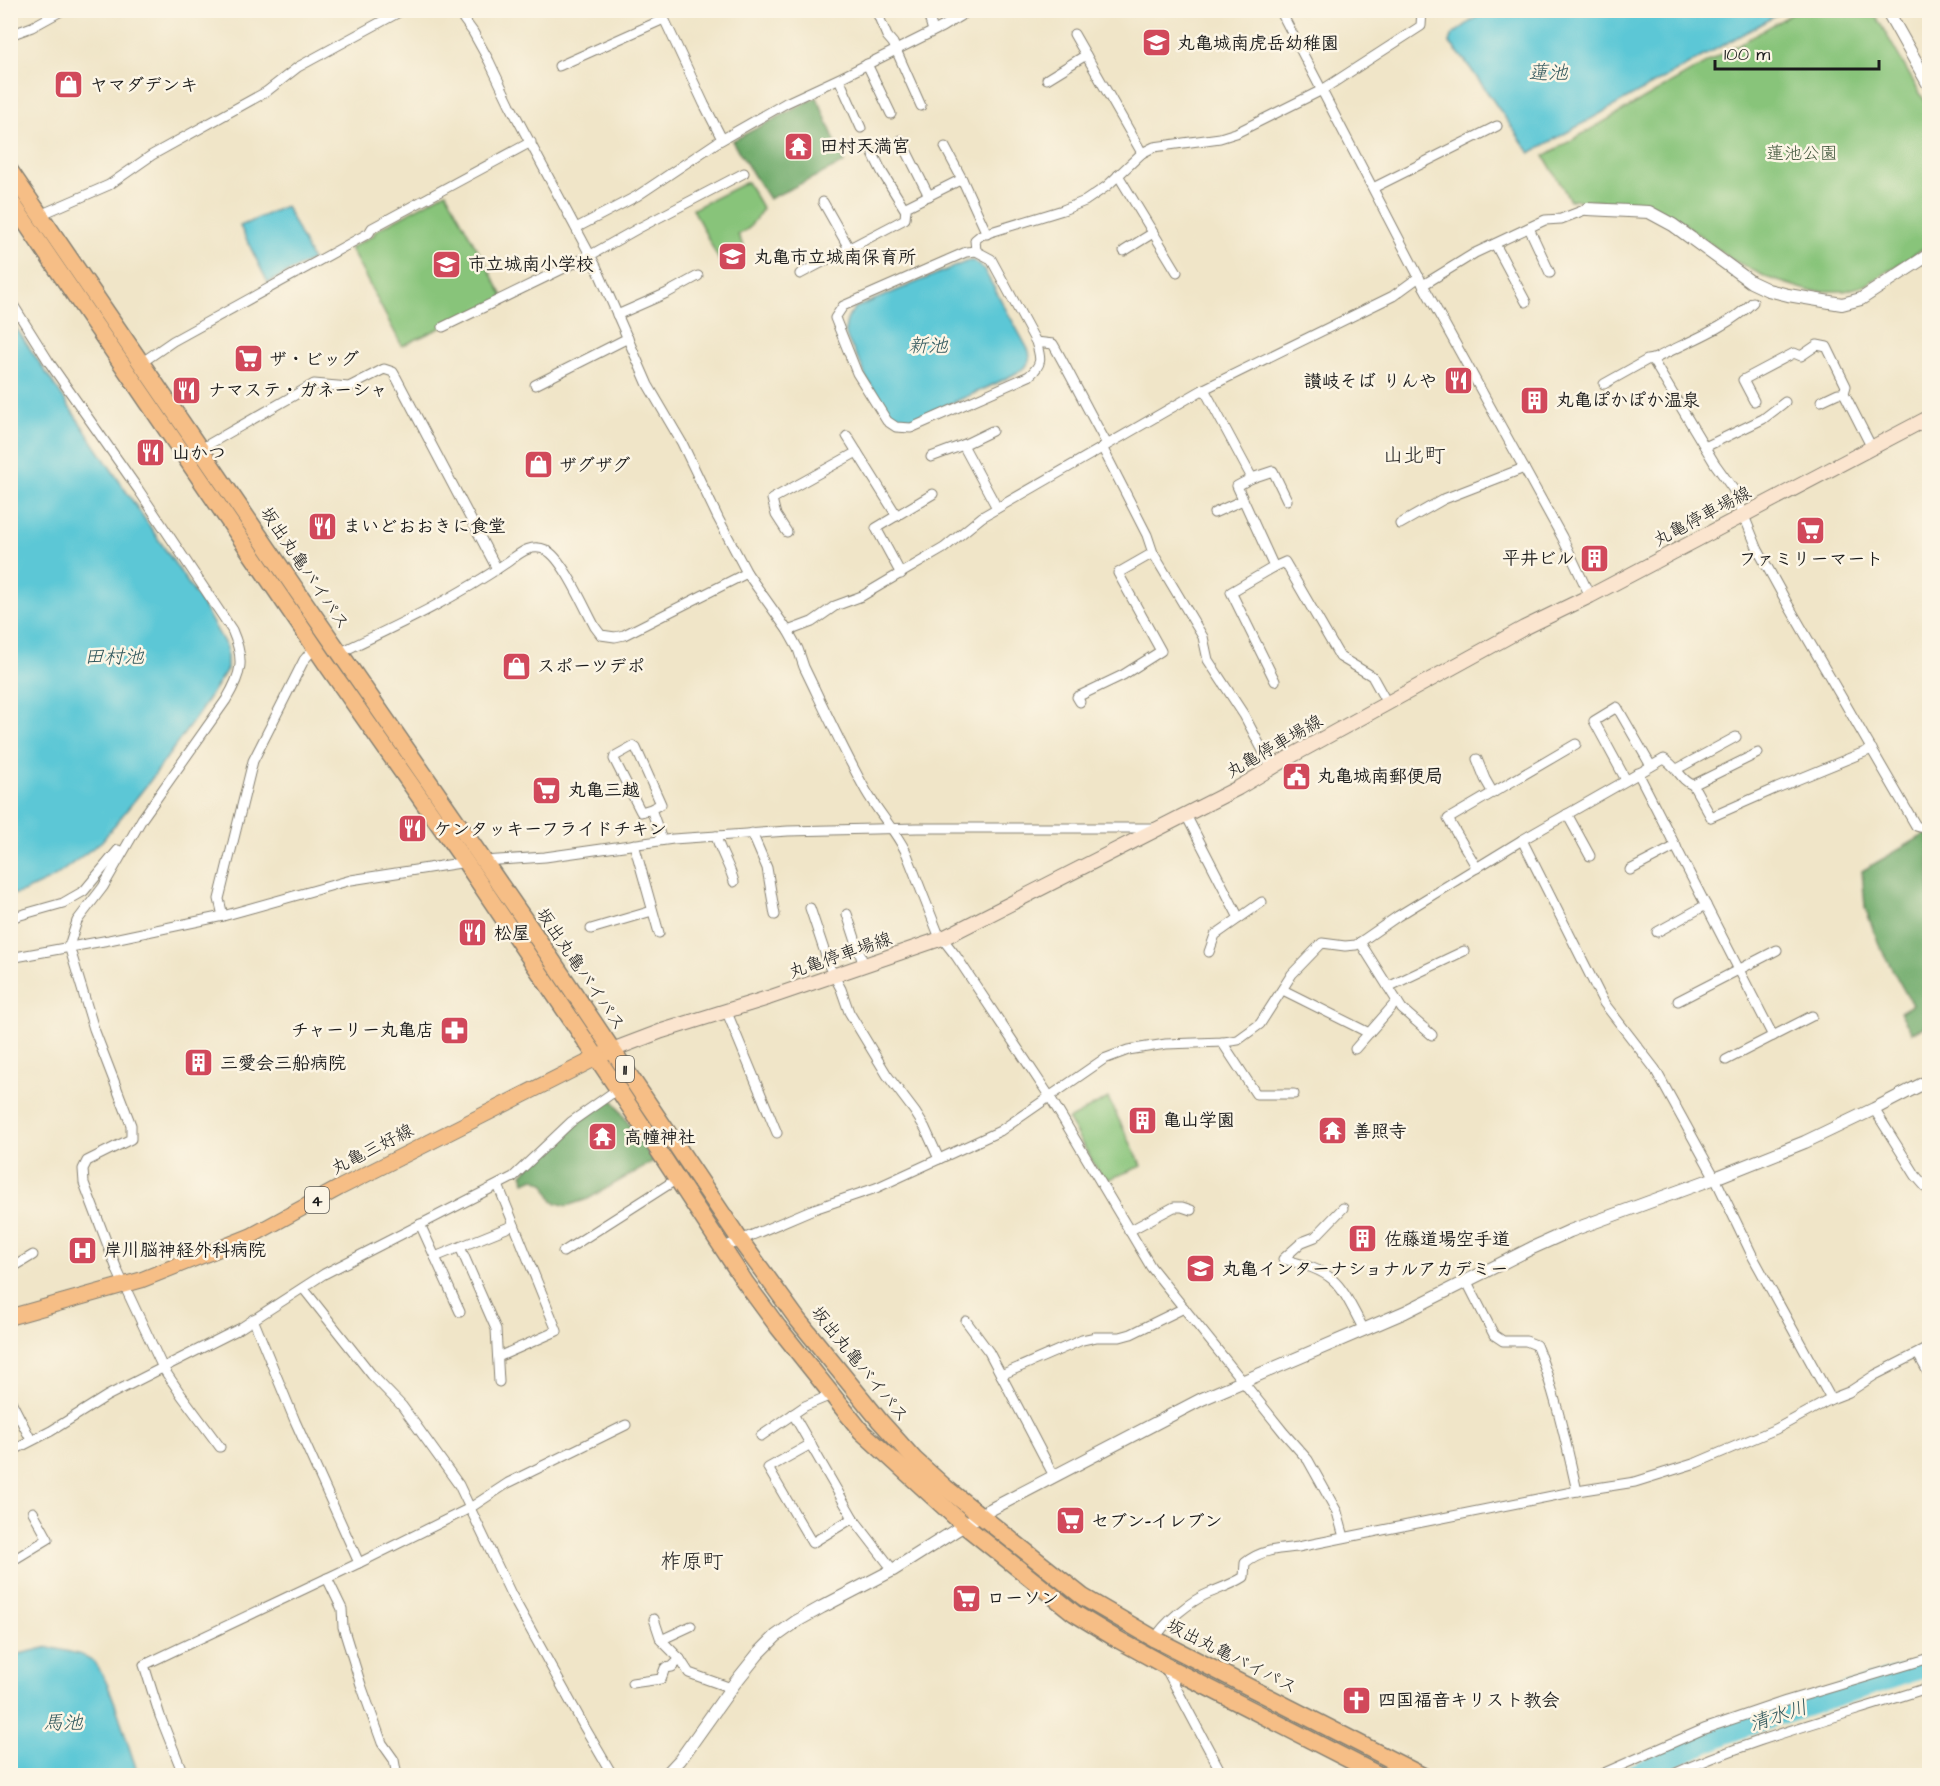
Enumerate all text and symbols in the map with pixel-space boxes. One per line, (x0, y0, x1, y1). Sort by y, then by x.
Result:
school or university icon: 丸亀城南虎岳幼稚園 (1140, 27, 1172, 59)
place label: 丸亀城南虎岳幼稚園 (1177, 31, 1339, 56)
scale bar (1715, 33, 1878, 71)
text: 100 m (1724, 42, 1770, 67)
water label: 蓮池 (1528, 59, 1569, 87)
shop icon: ヤマダデンキ (53, 69, 85, 101)
place label: ヤマダデンキ (90, 73, 198, 98)
temple icon: 田村天満宮 (783, 130, 815, 162)
place label: 田村天満宮 (820, 134, 910, 159)
park label: 蓮池公園 (1766, 141, 1838, 166)
school or university icon: 丸亀市立城南保育所 (717, 241, 749, 273)
place label: 丸亀市立城南保育所 (754, 245, 916, 270)
school or university icon: 市立城南小学校 (431, 248, 463, 280)
place label: 市立城南小学校 (468, 252, 594, 277)
water label: 新池 (908, 332, 949, 360)
supermarket icon: ザ・ビッグ (232, 343, 264, 375)
place label: ザ・ビッグ (269, 347, 359, 372)
restaurant icon: 讃岐そば りんや (1442, 365, 1474, 397)
place label: 讃岐そば りんや (1304, 369, 1437, 394)
restaurant icon: ナマステ・ガネーシャ (171, 374, 203, 406)
place label: ナマステ・ガネーシャ (208, 378, 388, 403)
building icon: 丸亀ぽかぽか温泉 (1519, 384, 1551, 416)
place label: 丸亀ぽかぽか温泉 (1556, 388, 1700, 413)
restaurant icon: 山かつ (135, 437, 167, 469)
place label: 山かつ (172, 441, 226, 466)
district label: 山北町 (1383, 441, 1446, 470)
shop icon: ザグザグ (522, 449, 554, 481)
place label: ザグザグ (559, 453, 630, 478)
street label: 丸亀停車場線 (1649, 480, 1756, 553)
street label: 坂出丸亀バイパス (254, 502, 355, 635)
restaurant icon: まいどおおきに食堂 (306, 510, 338, 542)
place label: まいどおおきに食堂 (343, 514, 506, 539)
supermarket icon: ファミリーマート (1795, 514, 1827, 546)
building icon: 平井ビル (1579, 542, 1611, 574)
place label: 平井ビル (1502, 546, 1574, 571)
place label: ファミリーマート (1739, 547, 1883, 572)
water label: 田村池 (84, 643, 145, 671)
shop icon: スポーツデポ (500, 650, 532, 682)
place label: スポーツデポ (537, 654, 645, 679)
street label: 丸亀停車場線 (1221, 709, 1327, 784)
public building icon: 丸亀城南郵便局 (1280, 760, 1312, 792)
place label: 丸亀城南郵便局 (1317, 764, 1443, 789)
supermarket icon: 丸亀三越 (531, 774, 563, 806)
place label: 丸亀三越 (568, 778, 640, 803)
restaurant icon: ケンタッキーフライドチキン (397, 813, 429, 845)
place label: ケンタッキーフライドチキン (434, 817, 667, 842)
street label: 坂出丸亀バイパス (530, 903, 631, 1036)
restaurant icon: 松屋 (457, 917, 489, 949)
place label: 松屋 (494, 921, 530, 946)
street label: 丸亀停車場線 (785, 926, 895, 985)
pharmacy icon: チャーリー丸亀店 (439, 1014, 471, 1046)
place label: チャーリー丸亀店 (291, 1018, 434, 1043)
building icon: 三愛会三船病院 (183, 1047, 215, 1079)
place label: 三愛会三船病院 (220, 1051, 346, 1076)
road number: 11 (616, 1056, 634, 1082)
building icon: 亀山学園 (1126, 1104, 1158, 1136)
place label: 亀山学園 (1163, 1108, 1235, 1133)
temple icon: 善照寺 (1316, 1115, 1348, 1147)
street label: 丸亀三好線 (326, 1118, 418, 1181)
place label: 善照寺 (1353, 1119, 1407, 1144)
temple icon: 高幢神社 (587, 1121, 619, 1153)
place label: 高幢神社 (624, 1125, 696, 1150)
road number: 4 (305, 1187, 329, 1213)
building icon: 佐藤道場空手道 (1347, 1223, 1379, 1255)
place label: 佐藤道場空手道 (1384, 1227, 1510, 1252)
hospital icon: 岸川脳神経外科病院 (67, 1234, 99, 1266)
place label: 岸川脳神経外科病院 (104, 1238, 266, 1263)
school or university icon: 丸亀インターナショナルアカデミー (1185, 1253, 1217, 1285)
place label: 丸亀インターナショナルアカデミー (1222, 1257, 1508, 1282)
street label: 坂出丸亀バイパス (805, 1301, 915, 1428)
supermarket icon: セブン-イレブン (1054, 1505, 1086, 1537)
place label: セブン-イレブン (1091, 1509, 1223, 1534)
district label: 柞原町 (661, 1547, 724, 1576)
supermarket icon: ローソン (950, 1582, 982, 1614)
place label: ローソン (987, 1586, 1059, 1611)
street label: 坂出丸亀バイパス (1162, 1613, 1301, 1700)
church icon: 四国福音キリスト教会 (1341, 1684, 1373, 1716)
place label: 四国福音キリスト教会 (1378, 1688, 1559, 1713)
water label: 清水川 (1745, 1693, 1811, 1739)
water label: 馬池 (43, 1709, 84, 1737)

